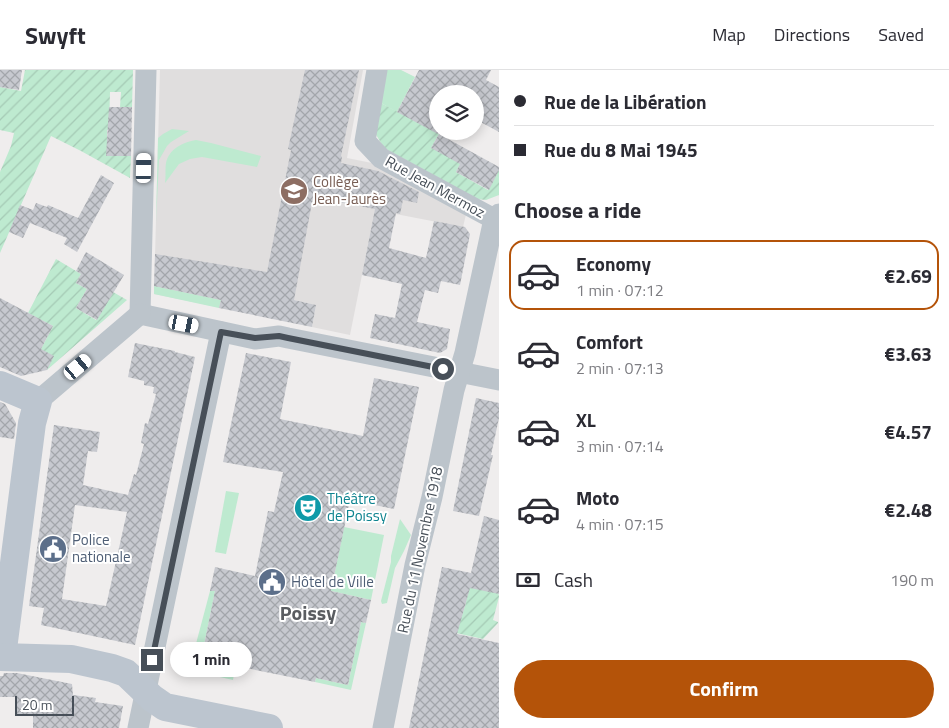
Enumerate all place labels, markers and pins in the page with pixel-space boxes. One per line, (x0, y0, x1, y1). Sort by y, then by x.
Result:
place label: Collège Jean-Jaurès (313, 170, 386, 210)
school or university icon: Collège Jean-Jaurès (279, 176, 309, 206)
place label: Théâtre de Poissy (327, 487, 387, 527)
theatre icon: Théâtre de Poissy (293, 493, 323, 523)
place label: Police nationale (72, 528, 131, 568)
public building icon: Police nationale (38, 534, 68, 564)
public building icon: Hôtel de Ville (257, 567, 287, 597)
place label: Hôtel de Ville (291, 570, 374, 593)

